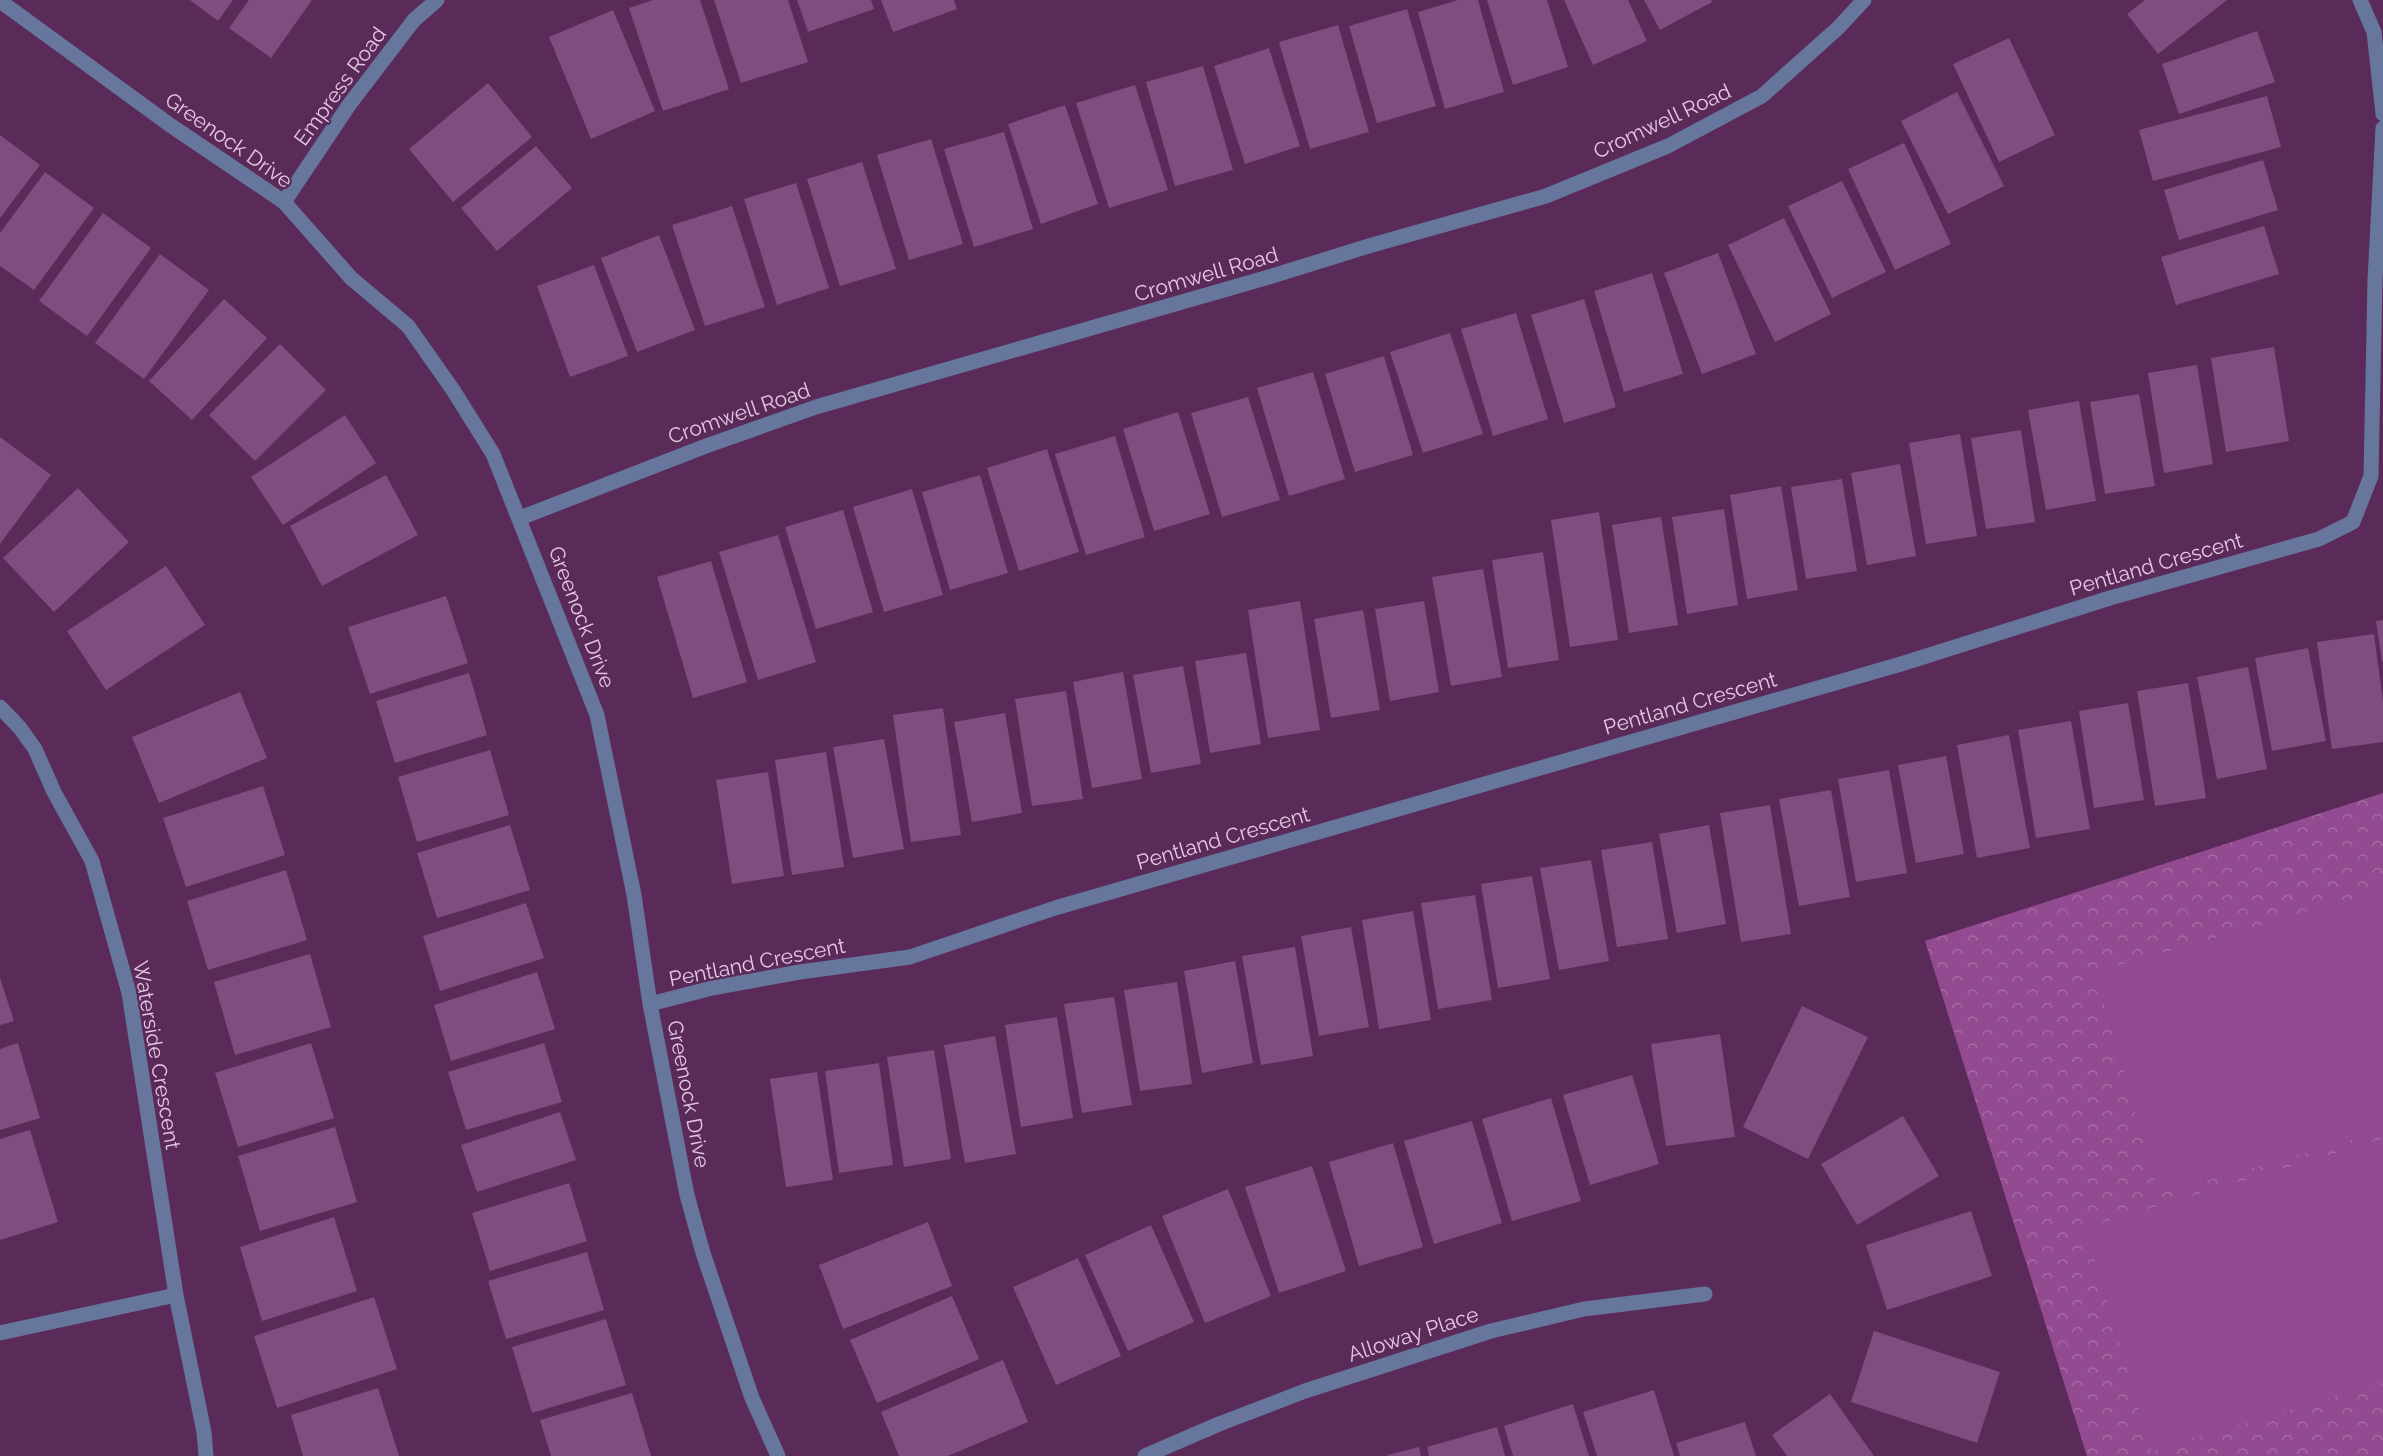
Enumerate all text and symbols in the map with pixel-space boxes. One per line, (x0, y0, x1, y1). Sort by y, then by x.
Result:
street label: Empress Road (289, 22, 391, 150)
street label: Cromwell Road (1589, 78, 1735, 164)
street label: Greenock Drive (161, 87, 297, 193)
street label: Cromwell Road (1131, 242, 1281, 306)
street label: Cromwell Road (665, 377, 813, 449)
street label: Pentland Crescent (2067, 527, 2245, 601)
street label: Greenock Drive (544, 543, 620, 691)
street label: Pentland Crescent (1601, 666, 1779, 740)
street label: Pentland Crescent (1134, 801, 1312, 875)
street label: Pentland Crescent (667, 933, 847, 991)
street label: Waterside Crescent (128, 959, 186, 1151)
street label: Greenock Drive (662, 1018, 716, 1170)
street label: Alloway Place (1345, 1301, 1481, 1367)

